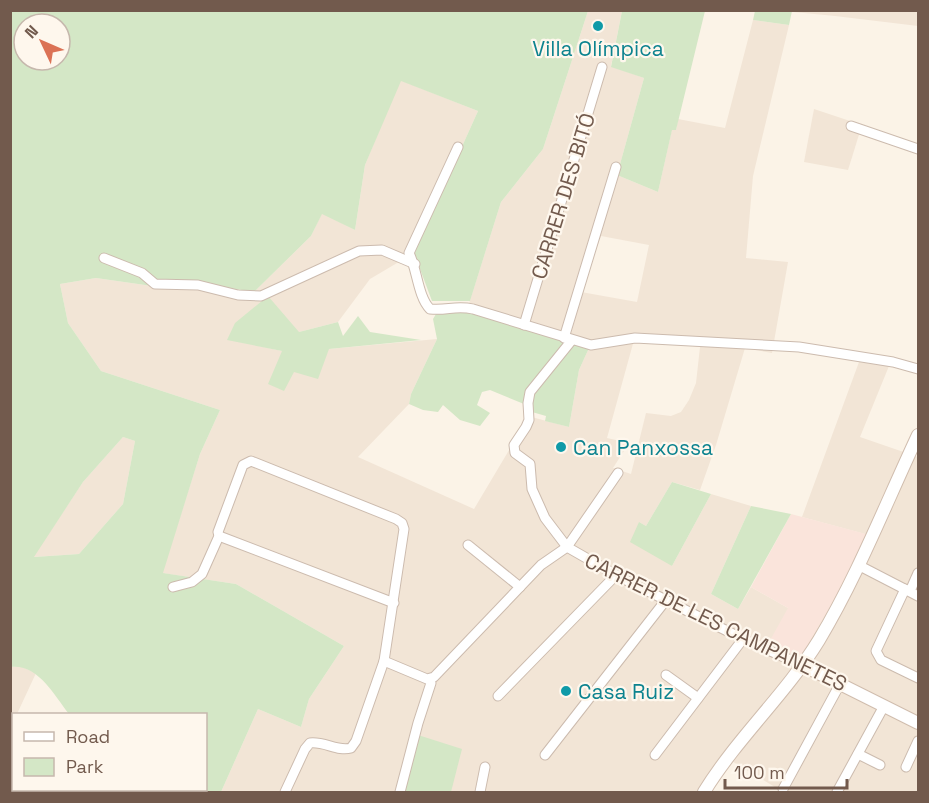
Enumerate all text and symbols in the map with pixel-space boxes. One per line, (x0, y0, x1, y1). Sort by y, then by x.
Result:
north arrow (12, 12, 72, 72)
marker: Villa Olímpica (591, 19, 605, 33)
text: N (20, 21, 43, 43)
place label: Villa Olímpica (532, 35, 664, 62)
street label: CARRER DES BITÓ (525, 110, 601, 282)
place label: Can Panxossa (573, 434, 713, 461)
marker: Can Panxossa (554, 440, 568, 454)
street label: CARRER DE LES CAMPANETES (580, 547, 852, 697)
place label: Casa Ruiz (578, 678, 674, 705)
marker: Casa Ruiz (559, 684, 573, 698)
legend (12, 713, 207, 791)
text: Road (66, 725, 110, 748)
scale bar (725, 752, 846, 790)
text: Park (66, 755, 104, 778)
text: 100 m (734, 761, 785, 784)

